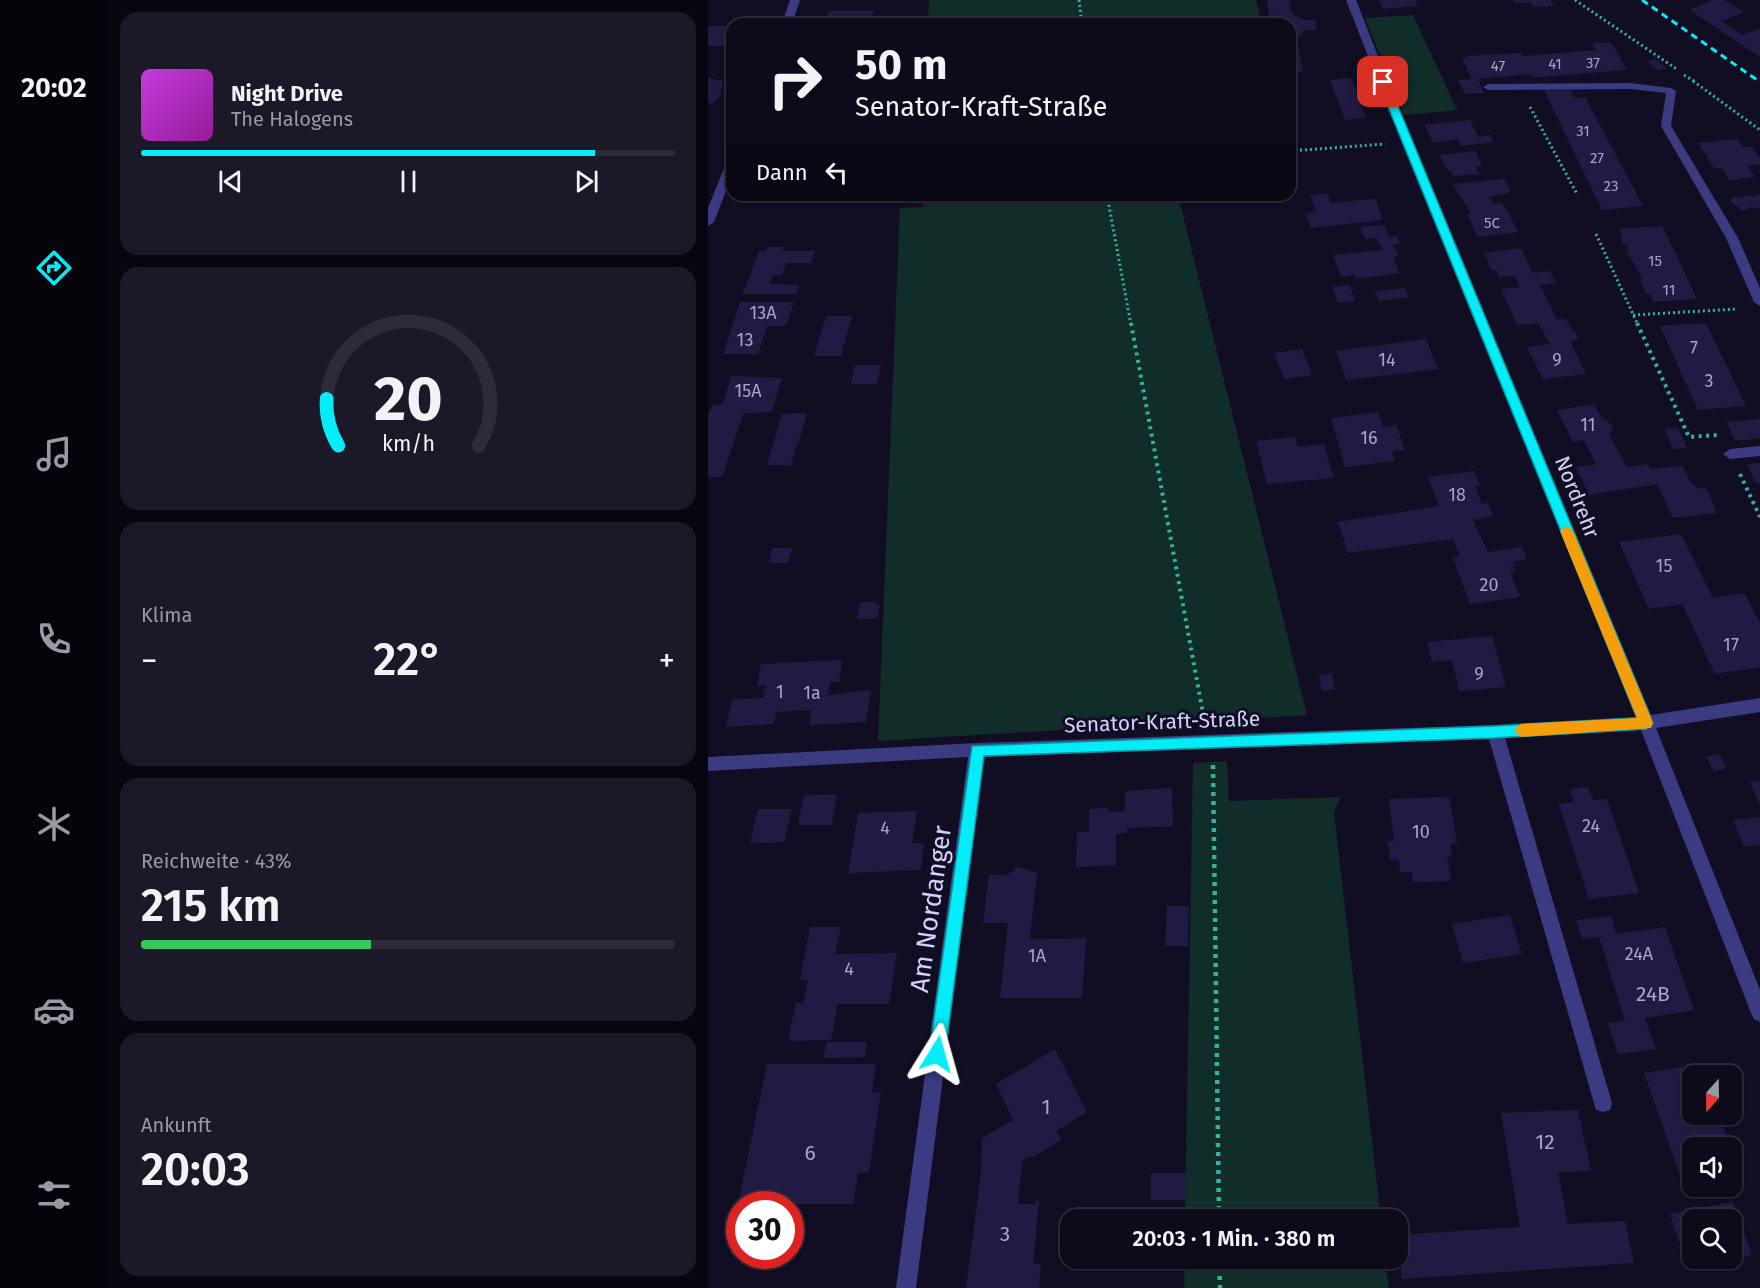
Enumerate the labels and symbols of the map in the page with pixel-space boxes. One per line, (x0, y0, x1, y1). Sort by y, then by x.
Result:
house number: 37 (1586, 54, 1600, 72)
house number: 41 (1548, 55, 1562, 73)
pin (1357, 56, 1408, 107)
house number: 47 (1491, 57, 1505, 75)
house number: 31 (1576, 122, 1590, 140)
house number: 27 (1590, 149, 1604, 167)
house number: 23 (1604, 177, 1618, 195)
house number: 5C (1484, 214, 1501, 232)
house number: 15 (1648, 252, 1662, 270)
house number: 11 (1663, 281, 1675, 299)
house number: 13A (749, 302, 777, 324)
house number: 13 (737, 329, 753, 351)
house number: 7 (1690, 337, 1698, 359)
house number: 14 (1378, 349, 1396, 371)
house number: 9 (1552, 349, 1562, 371)
house number: 3 (1705, 370, 1713, 392)
house number: 15A (734, 380, 762, 402)
house number: 11 (1580, 414, 1596, 436)
house number: 16 (1360, 427, 1378, 449)
street label: Nordrehr (1549, 452, 1605, 542)
house number: 18 (1448, 484, 1466, 506)
house number: 15 (1656, 555, 1672, 577)
house number: 20 (1480, 574, 1498, 596)
house number: 17 (1723, 634, 1739, 656)
house number: 9 (1474, 663, 1484, 685)
house number: 1 (776, 681, 784, 703)
house number: 1a (803, 682, 821, 704)
street label: Senator-Kraft-Straße (1063, 706, 1261, 738)
house number: 24 (1582, 815, 1600, 837)
house number: 4 (880, 817, 890, 839)
house number: 10 (1412, 821, 1430, 843)
street label: Am Nordanger (904, 823, 958, 995)
house number: 24A (1625, 943, 1654, 965)
house number: 1A (1028, 945, 1047, 967)
house number: 4 (844, 958, 854, 980)
house number: 24B (1636, 981, 1670, 1007)
position arrow (905, 1022, 969, 1086)
north arrow (1682, 1065, 1742, 1125)
house number: 1 (1041, 1094, 1051, 1120)
house number: 12 (1535, 1129, 1555, 1155)
house number: 6 (804, 1140, 816, 1166)
speed limit sign: 30 (726, 1191, 804, 1269)
house number: 3 (1000, 1221, 1010, 1247)

